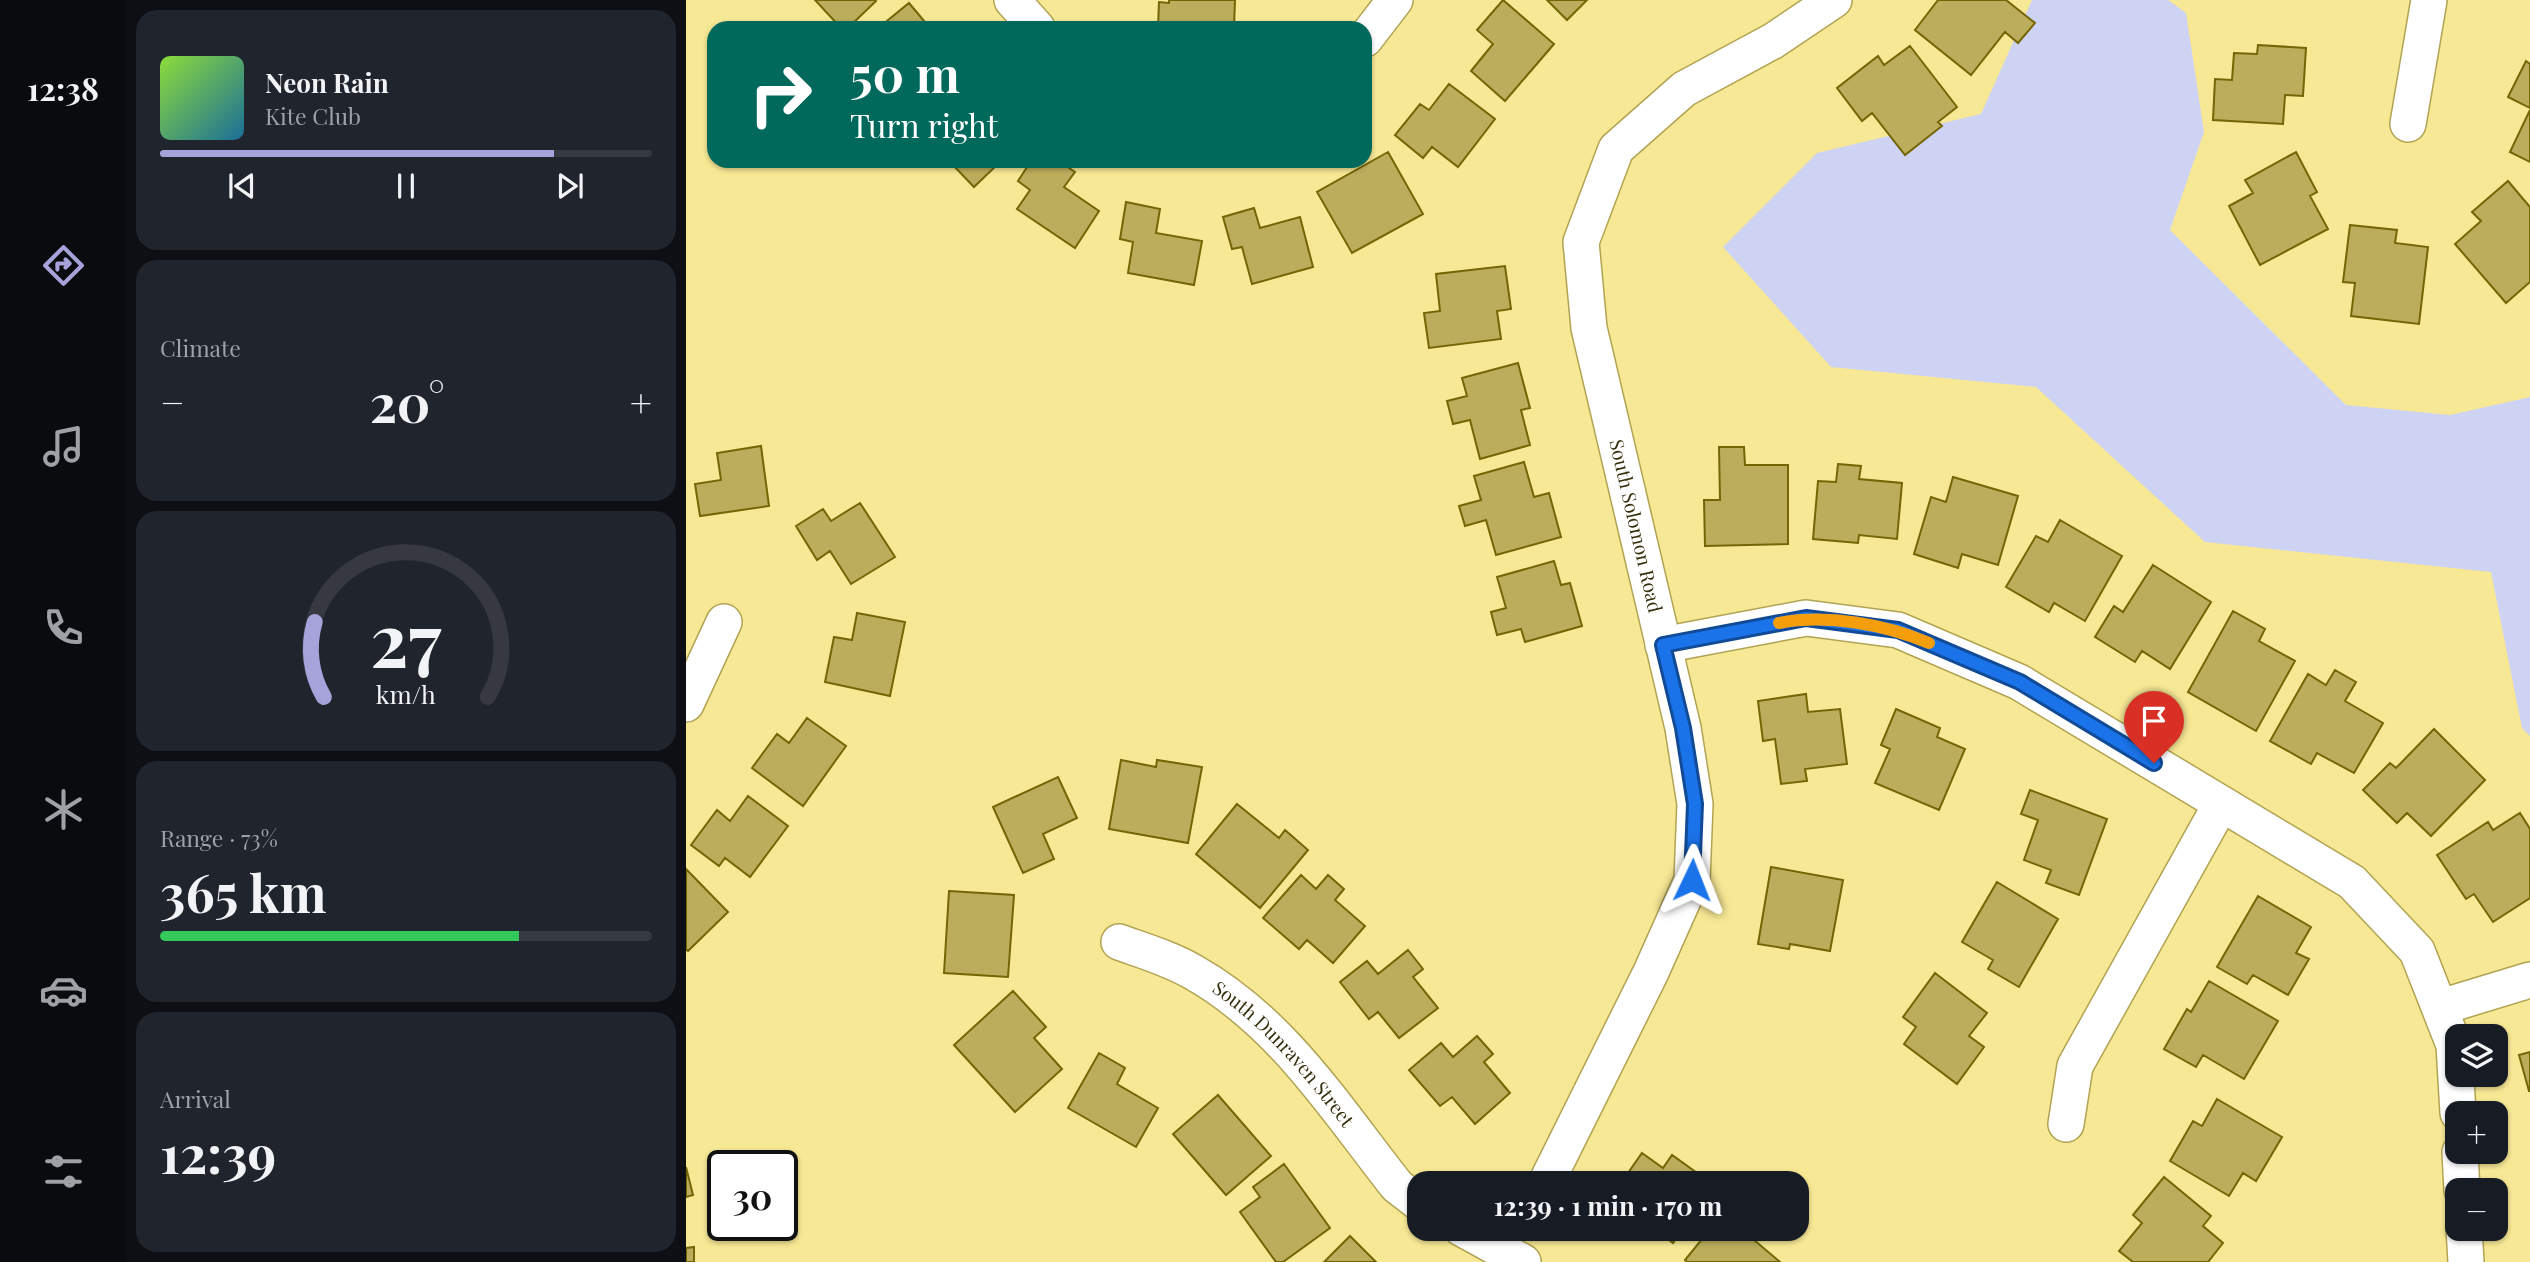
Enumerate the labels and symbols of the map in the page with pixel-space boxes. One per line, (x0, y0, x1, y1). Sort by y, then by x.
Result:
street label: South Solomon Road (1604, 437, 1670, 615)
pin (2124, 691, 2184, 763)
position arrow (1655, 843, 1729, 917)
street label: South Dunraven Street (1208, 974, 1361, 1132)
speed limit sign: 30 (707, 1150, 798, 1241)

